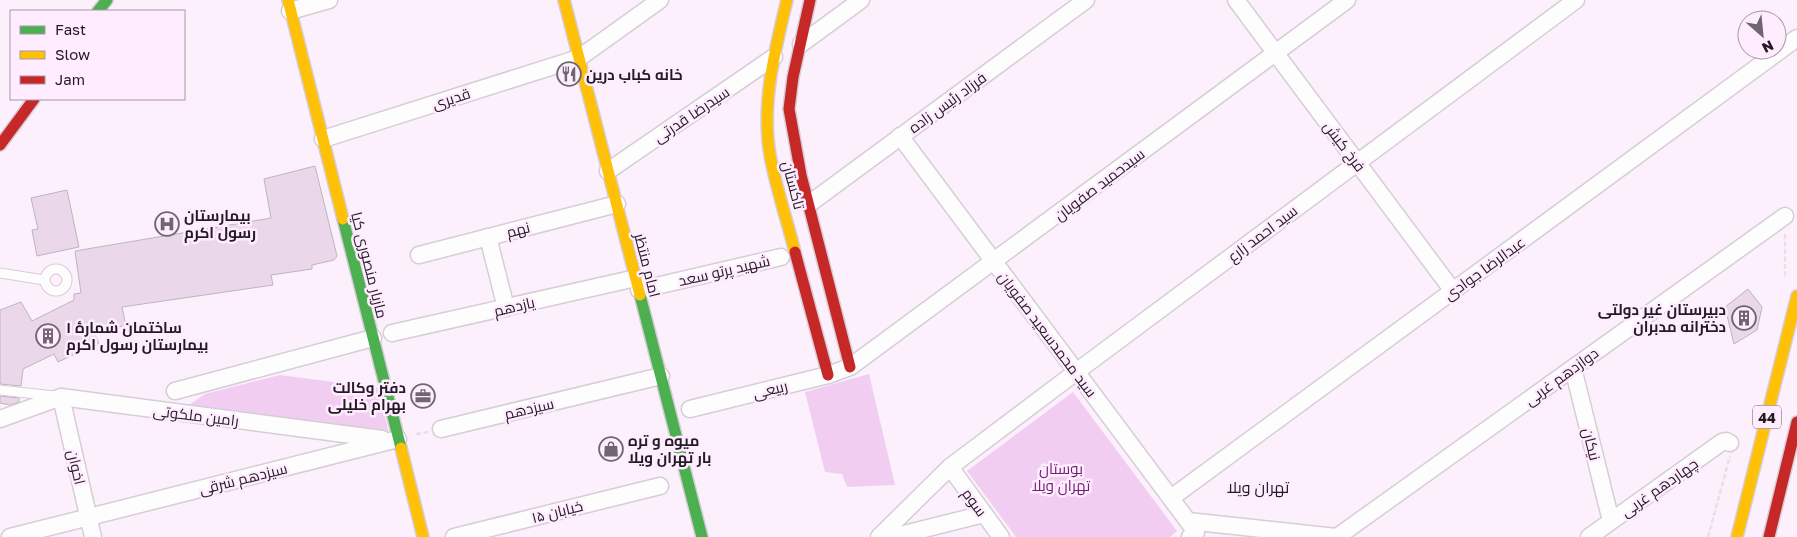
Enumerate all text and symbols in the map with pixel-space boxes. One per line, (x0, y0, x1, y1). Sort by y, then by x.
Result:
legend (10, 10, 185, 100)
north arrow (1737, 10, 1787, 60)
text: Fast (55, 20, 86, 38)
text: N (1760, 37, 1777, 57)
text: Slow (55, 45, 90, 63)
restaurant icon: خانه کباب درین (556, 61, 582, 87)
place label: خانه کباب درین (586, 65, 683, 84)
street label: فرزاد رئیس زاده (905, 68, 990, 138)
text: Jam (55, 70, 85, 88)
street label: سیدرضا قدرتی (650, 82, 733, 148)
street label: قدیری (430, 83, 473, 114)
street label: فرخ کیش (1318, 117, 1370, 177)
street label: سیدحمید صفویان (1050, 144, 1149, 225)
street label: تاکستان (777, 159, 809, 212)
street label: سید احمد زارع (1223, 201, 1302, 268)
place label: بیمارستان رسول اکرم (184, 206, 256, 243)
street label: مازیار منصوری کیا (346, 210, 392, 321)
hospital icon: بیمارستان رسول اکرم (154, 211, 180, 237)
street label: نهم (504, 217, 532, 243)
street label: امام منتظر (629, 230, 665, 299)
street label: عبدالرضا جوادی (1440, 232, 1529, 305)
street label: شهید پرتو سعد (676, 251, 772, 291)
street label: سید محمدسعید صفویان (993, 268, 1101, 402)
street label: یازدهم (492, 293, 537, 321)
place label: دبیرستان غیر دولتی دخترانه مدبران (1598, 300, 1726, 336)
building icon: دبیرستان غیر دولتی دخترانه مدبران (1731, 305, 1757, 331)
place label: ساختمان شمارهٔ ۱ بیمارستان رسول اکرم (66, 318, 208, 355)
building icon: ساختمان شمارهٔ ۱ بیمارستان رسول اکرم (35, 323, 61, 349)
street label: دوازدهم غربی (1521, 343, 1603, 410)
street label: ربیعی (751, 376, 790, 404)
place label: دفتر وکالت بهرام خلیلی (328, 378, 406, 415)
office icon: دفتر وکالت بهرام خلیلی (410, 383, 436, 409)
street label: سیزدهم (502, 394, 556, 424)
street label: رامین ملکوتی (152, 401, 240, 431)
road number: 44 (1753, 406, 1781, 428)
street label: نیکان (1577, 426, 1605, 463)
place label: میوه و تره بار تهران ویلا (628, 431, 712, 467)
shop icon: میوه و تره بار تهران ویلا (598, 436, 624, 462)
street label: اخوان (62, 448, 90, 487)
street label: چهاردهم غربی (1617, 454, 1702, 522)
street label: سیزدهم شرقی (197, 458, 289, 500)
park label: بوستان تهران ویلا (1032, 459, 1090, 496)
district label: تهران ویلا (1227, 477, 1290, 498)
street label: سوم (957, 484, 991, 521)
street label: خیابان ۱۵ (530, 496, 585, 528)

